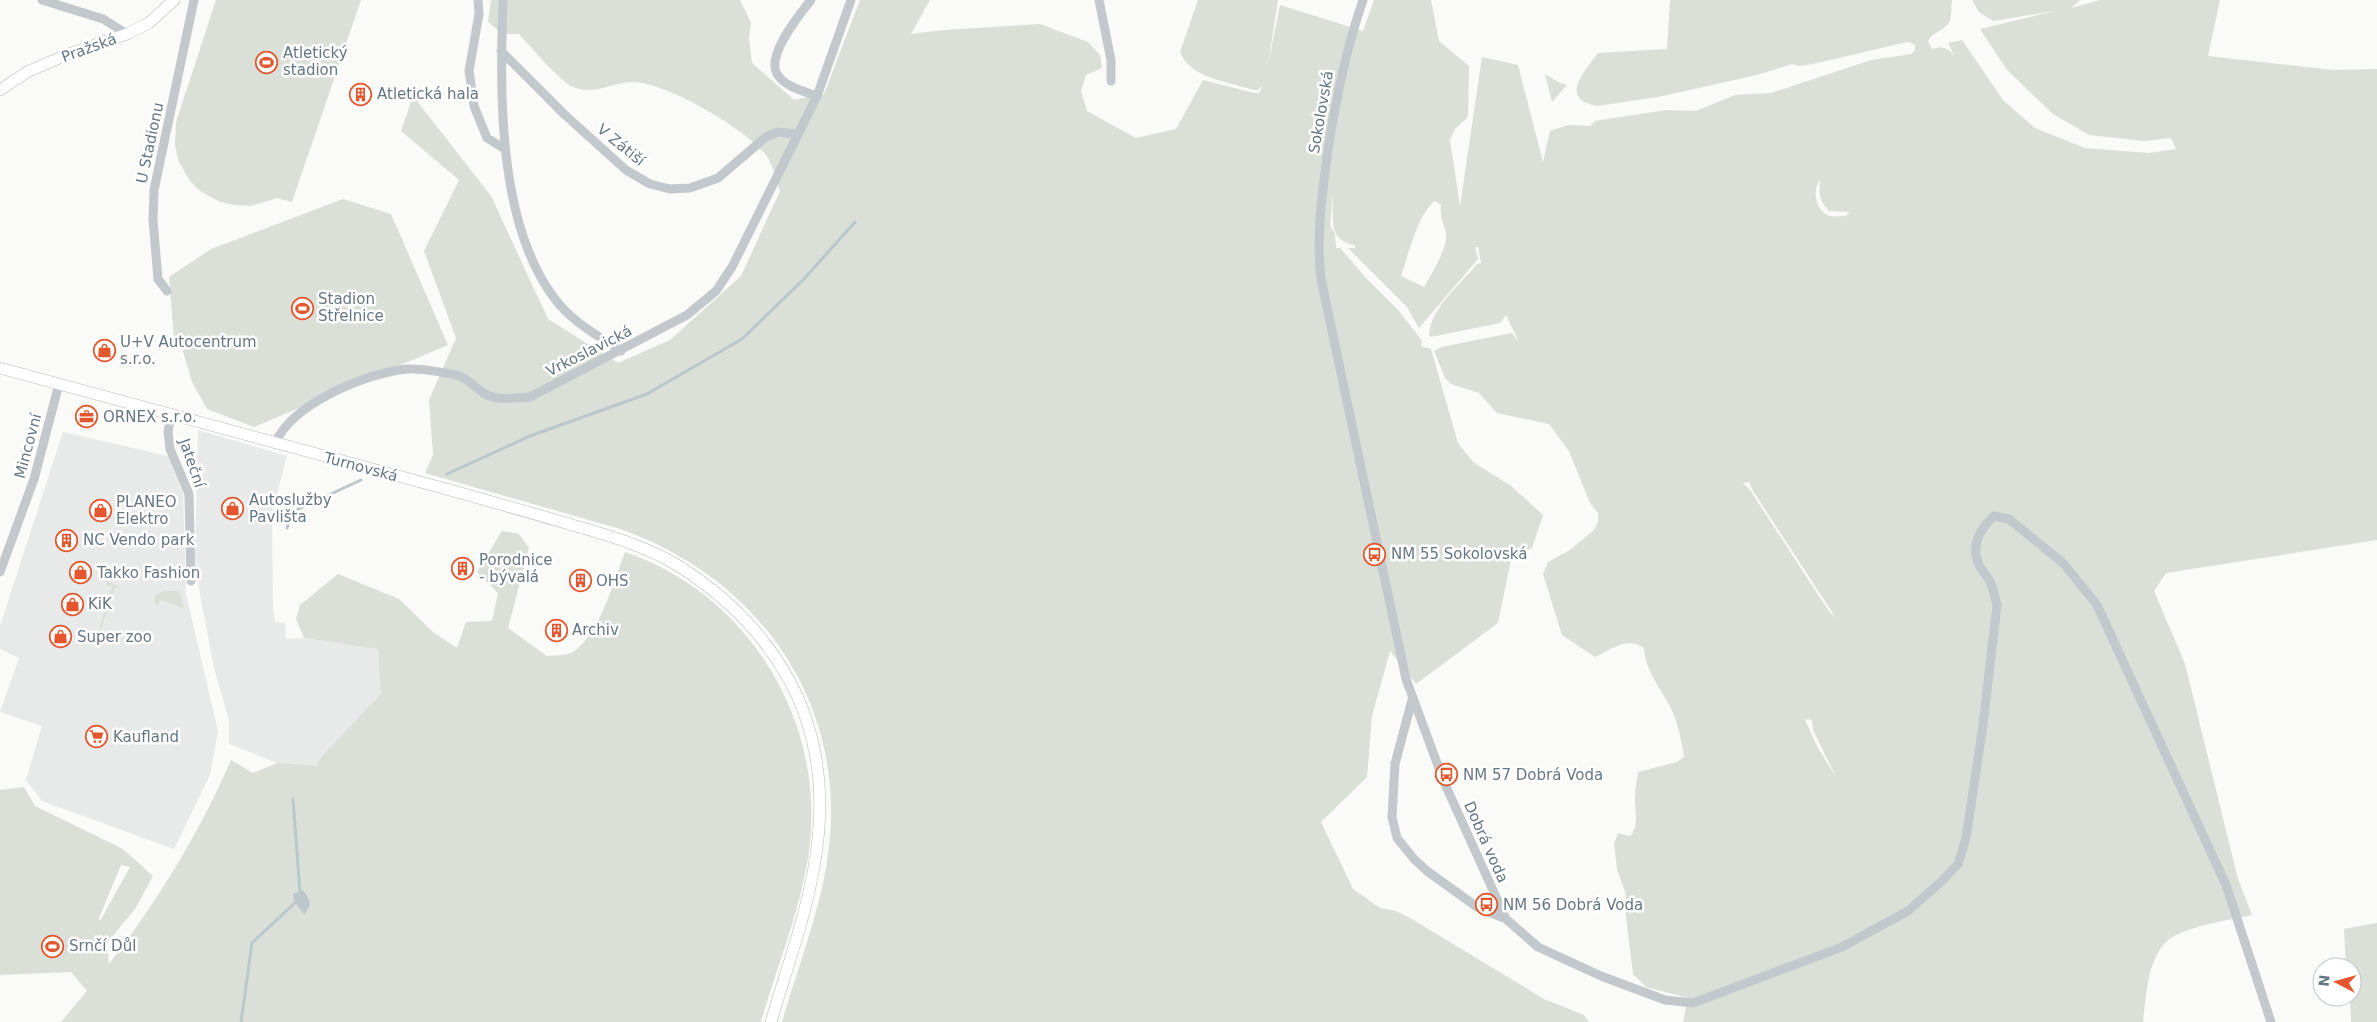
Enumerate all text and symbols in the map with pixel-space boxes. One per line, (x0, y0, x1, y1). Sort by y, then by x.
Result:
street label: Pražská (59, 30, 119, 66)
place label: Atletický stadion (283, 44, 348, 79)
sports icon: Atletický stadion (255, 50, 279, 74)
street label: Sokolovská (1305, 69, 1337, 155)
building icon: Atletická hala (349, 82, 373, 106)
place label: Atletická hala (377, 85, 479, 103)
street label: U Stadionu (133, 101, 167, 185)
street label: V Zátiší (593, 120, 649, 170)
place label: Stadion Střelnice (318, 290, 384, 325)
sports icon: Stadion Střelnice (290, 296, 314, 320)
street label: Vrkoslavická (543, 322, 635, 380)
place label: U+V Autocentrum s.r.o. (120, 333, 257, 368)
shop icon: U+V Autocentrum s.r.o. (92, 339, 116, 363)
office icon: ORNEX s.r.o. (75, 405, 99, 429)
place label: ORNEX s.r.o. (103, 408, 197, 426)
street label: Mincovní (11, 411, 46, 480)
street label: Jateční (175, 435, 209, 491)
street label: Turnovská (321, 448, 400, 485)
place label: Autoslužby Pavlišta (249, 491, 332, 526)
place label: PLANEO Elektro (116, 493, 177, 528)
shop icon: Autoslužby Pavlišta (221, 497, 245, 521)
shop icon: PLANEO Elektro (88, 499, 112, 523)
building icon: NC Vendo park (55, 528, 79, 552)
place label: NC Vendo park (83, 531, 195, 549)
bus stop icon: NM 55 Sokolovská (1363, 542, 1387, 566)
place label: NM 55 Sokolovská (1391, 545, 1527, 563)
place label: Porodnice - bývalá (479, 551, 552, 586)
building icon: Porodnice - bývalá (451, 557, 475, 581)
shop icon: Takko Fashion (69, 561, 93, 585)
place label: Takko Fashion (96, 564, 200, 582)
building icon: OHS (568, 569, 592, 593)
place label: OHS (596, 572, 629, 590)
shop icon: KiK (60, 592, 84, 616)
place label: KiK (88, 595, 113, 613)
building icon: Archiv (544, 618, 568, 642)
place label: Archiv (572, 621, 619, 639)
shop icon: Super zoo (49, 625, 73, 649)
place label: Super zoo (77, 628, 152, 646)
supermarket icon: Kaufland (85, 725, 109, 749)
place label: Kaufland (113, 728, 179, 746)
bus stop icon: NM 57 Dobrá Voda (1435, 763, 1459, 787)
place label: NM 57 Dobrá Voda (1463, 766, 1603, 784)
street label: Dobrá voda (1460, 799, 1512, 885)
bus stop icon: NM 56 Dobrá Voda (1475, 893, 1499, 917)
place label: NM 56 Dobrá Voda (1503, 896, 1643, 914)
sports icon: Srnčí Důl (41, 934, 65, 958)
place label: Srnčí Důl (69, 937, 136, 955)
north arrow (2312, 957, 2362, 1007)
text: N (2316, 974, 2333, 987)

